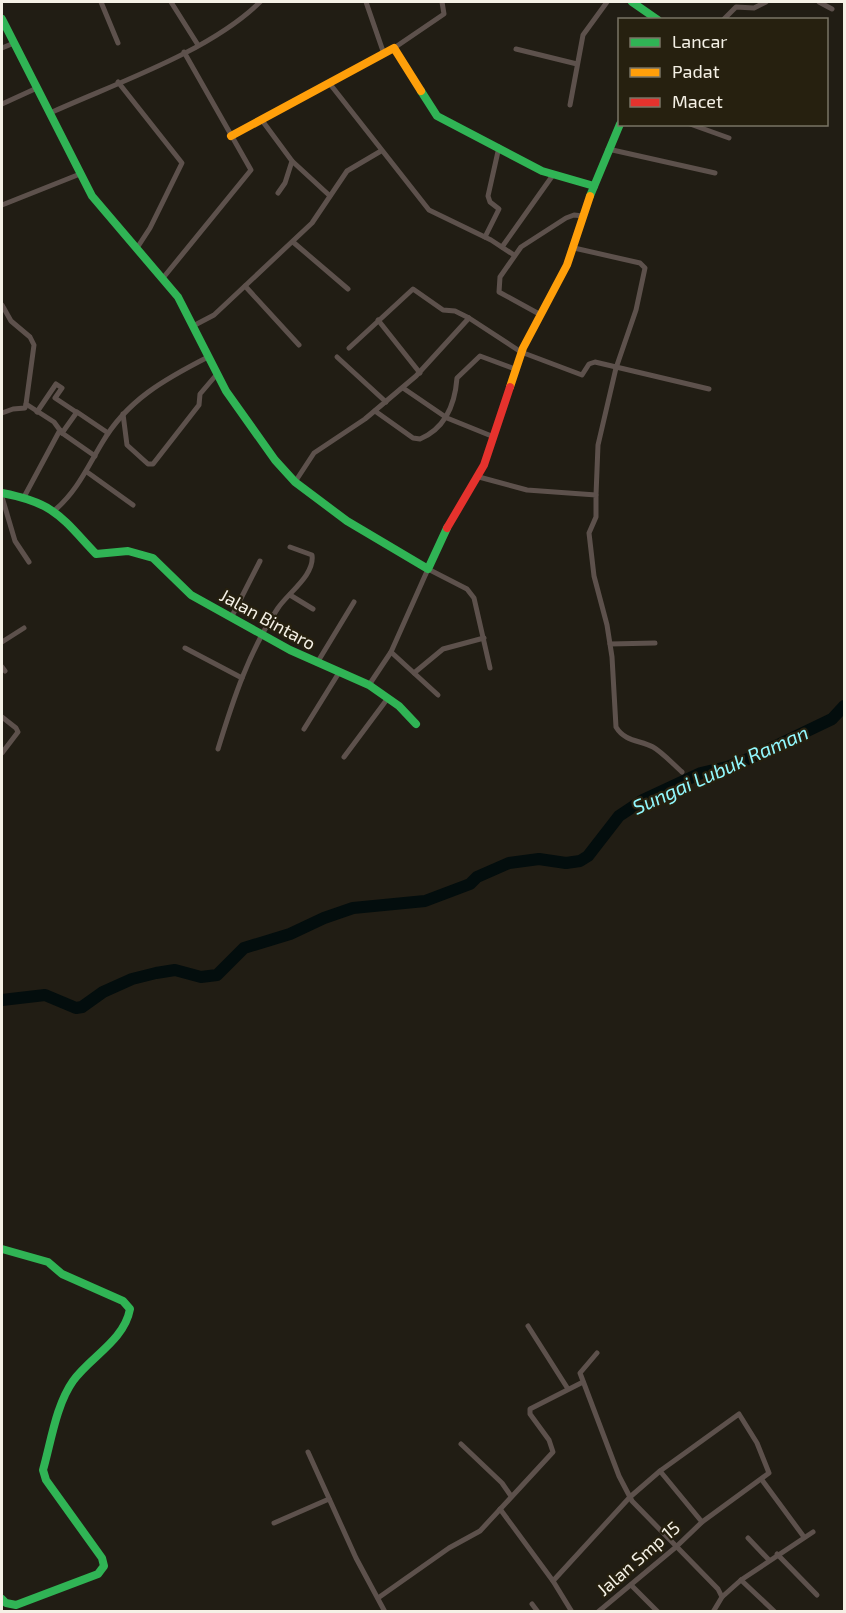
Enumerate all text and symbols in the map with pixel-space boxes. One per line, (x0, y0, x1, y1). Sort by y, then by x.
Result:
legend (618, 18, 828, 126)
text: Lancar (672, 30, 728, 52)
text: Padat (672, 60, 720, 82)
text: Macet (672, 90, 723, 112)
street label: Jalan Bintaro (216, 584, 320, 654)
water label: Sungai Lubuk Raman (628, 719, 812, 819)
street label: Jalan Smp 15 (592, 1516, 684, 1600)

